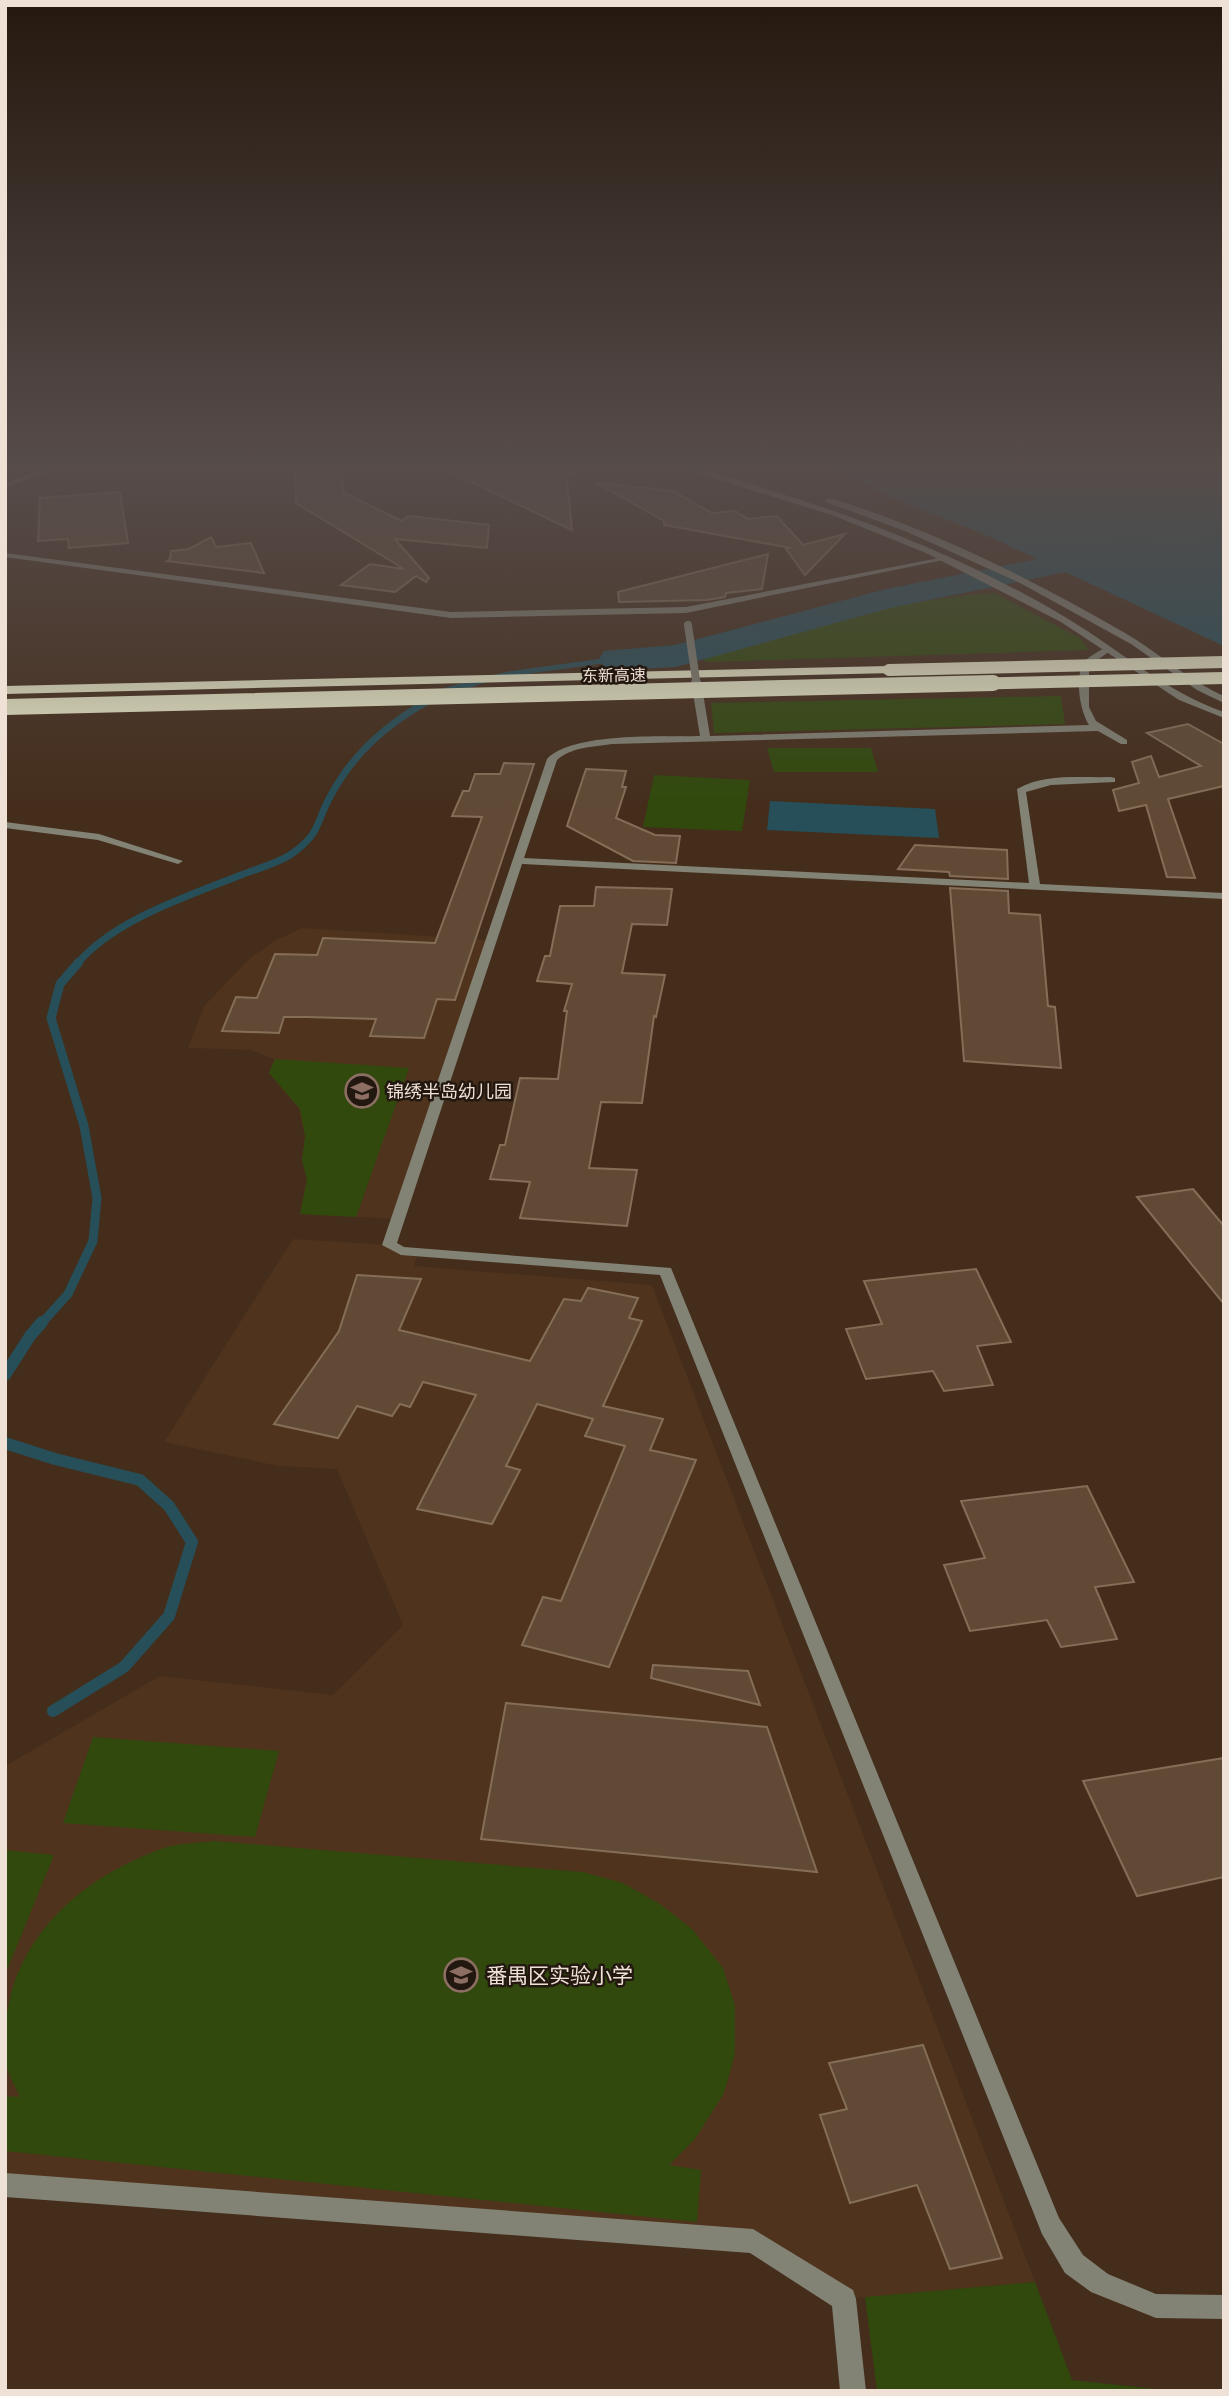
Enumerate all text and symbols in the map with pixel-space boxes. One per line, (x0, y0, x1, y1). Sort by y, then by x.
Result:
street label: 东新高速 (582, 664, 646, 686)
school or university icon: 锦绣半岛幼儿园 (343, 1072, 381, 1110)
place label: 锦绣半岛幼儿园 (386, 1080, 512, 1102)
school or university icon: 番禺区实验小学 (442, 1956, 480, 1994)
place label: 番禺区实验小学 (486, 1962, 633, 1988)

